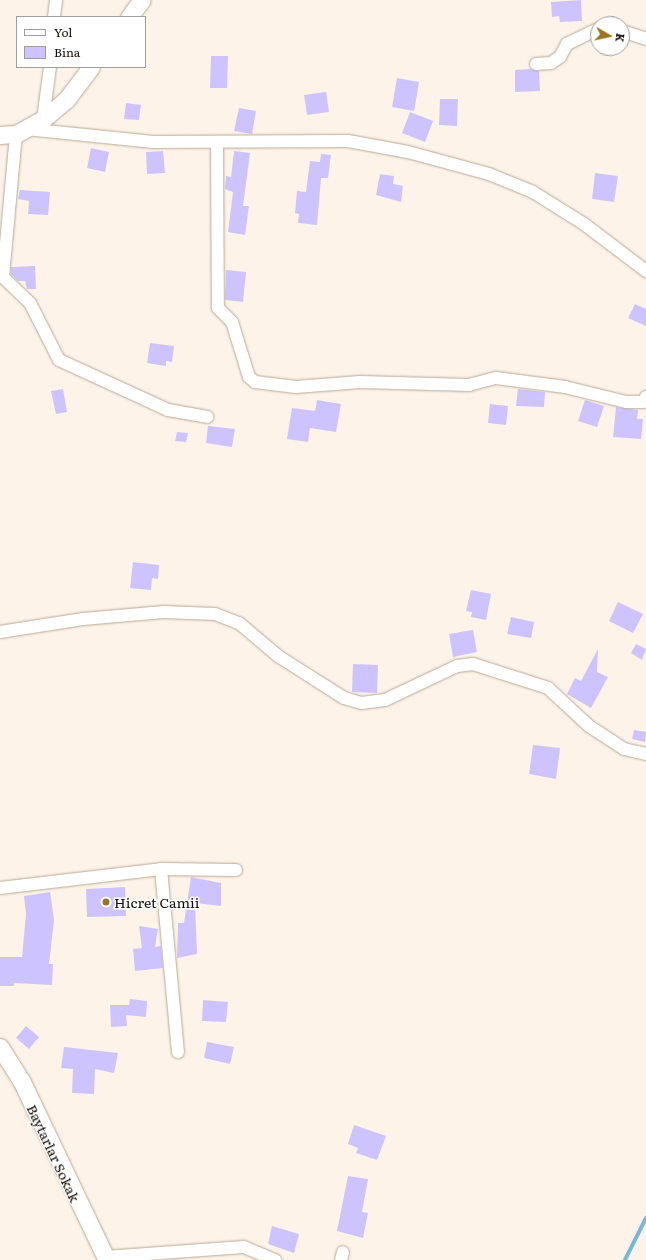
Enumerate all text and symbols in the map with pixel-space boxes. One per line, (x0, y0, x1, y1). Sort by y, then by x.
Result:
legend (16, 16, 146, 68)
north arrow (590, 16, 630, 56)
text: Yol (54, 23, 72, 41)
text: K (612, 32, 629, 43)
text: Bina (54, 43, 80, 61)
place label: Hicret Camii (114, 894, 199, 910)
marker: Hicret Camii (101, 897, 111, 907)
street label: Baytarlar Sokak (24, 1101, 84, 1205)

